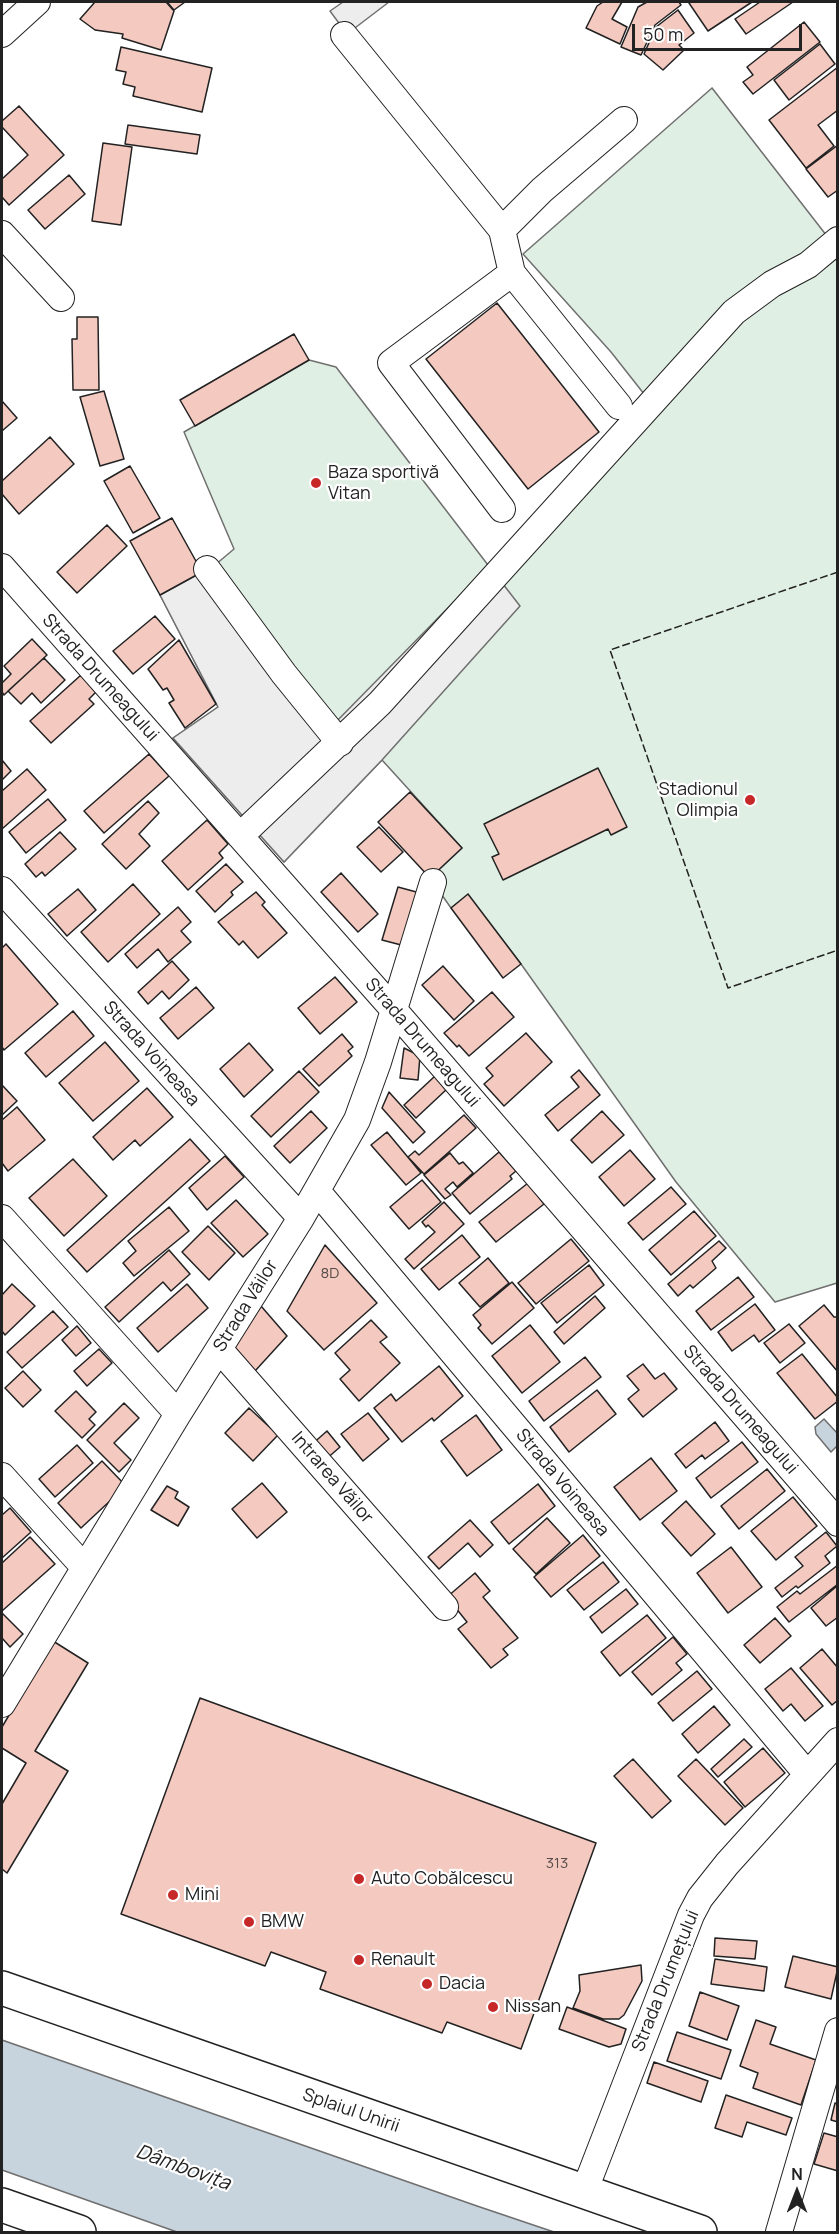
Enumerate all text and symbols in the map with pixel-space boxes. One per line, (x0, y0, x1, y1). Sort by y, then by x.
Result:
scale bar (635, 12, 804, 50)
text: 50 m (643, 22, 683, 46)
place label: Baza sportivă Vitan (328, 462, 439, 504)
marker: Baza sportivă Vitan (309, 476, 323, 490)
street label: Strada Drumeagului (37, 610, 163, 746)
place label: Stadionul Olimpia (659, 779, 738, 822)
marker: Stadionul Olimpia (743, 793, 757, 807)
street label: Strada Drumeagului (360, 974, 484, 1112)
street label: Strada Voineasa (98, 997, 204, 1111)
street label: Strada Văilor (209, 1256, 283, 1356)
house number: 8D (321, 1265, 339, 1283)
street label: Strada Drumeagului (678, 1341, 802, 1479)
street label: Strada Voineasa (511, 1425, 613, 1541)
street label: Intrarea Văilor (286, 1428, 378, 1528)
house number: 313 (546, 1855, 568, 1873)
place label: Auto Cobălcescu (371, 1868, 513, 1890)
marker: Auto Cobălcescu (352, 1872, 366, 1886)
place label: Mini (185, 1884, 219, 1906)
marker: Mini (166, 1888, 180, 1902)
street label: Strada Drumețului (628, 1907, 704, 2055)
place label: BMW (261, 1911, 304, 1933)
marker: BMW (242, 1915, 256, 1929)
place label: Renault (371, 1949, 435, 1971)
marker: Renault (352, 1953, 366, 1967)
place label: Dacia (439, 1973, 485, 1995)
marker: Dacia (420, 1977, 434, 1991)
place label: Nissan (505, 1996, 561, 2018)
marker: Nissan (486, 2000, 500, 2014)
street label: Splaiul Unirii (300, 2084, 402, 2138)
water label: Dâmbovița (133, 2140, 233, 2196)
north arrow (767, 2162, 827, 2222)
text: N (791, 2163, 803, 2185)

